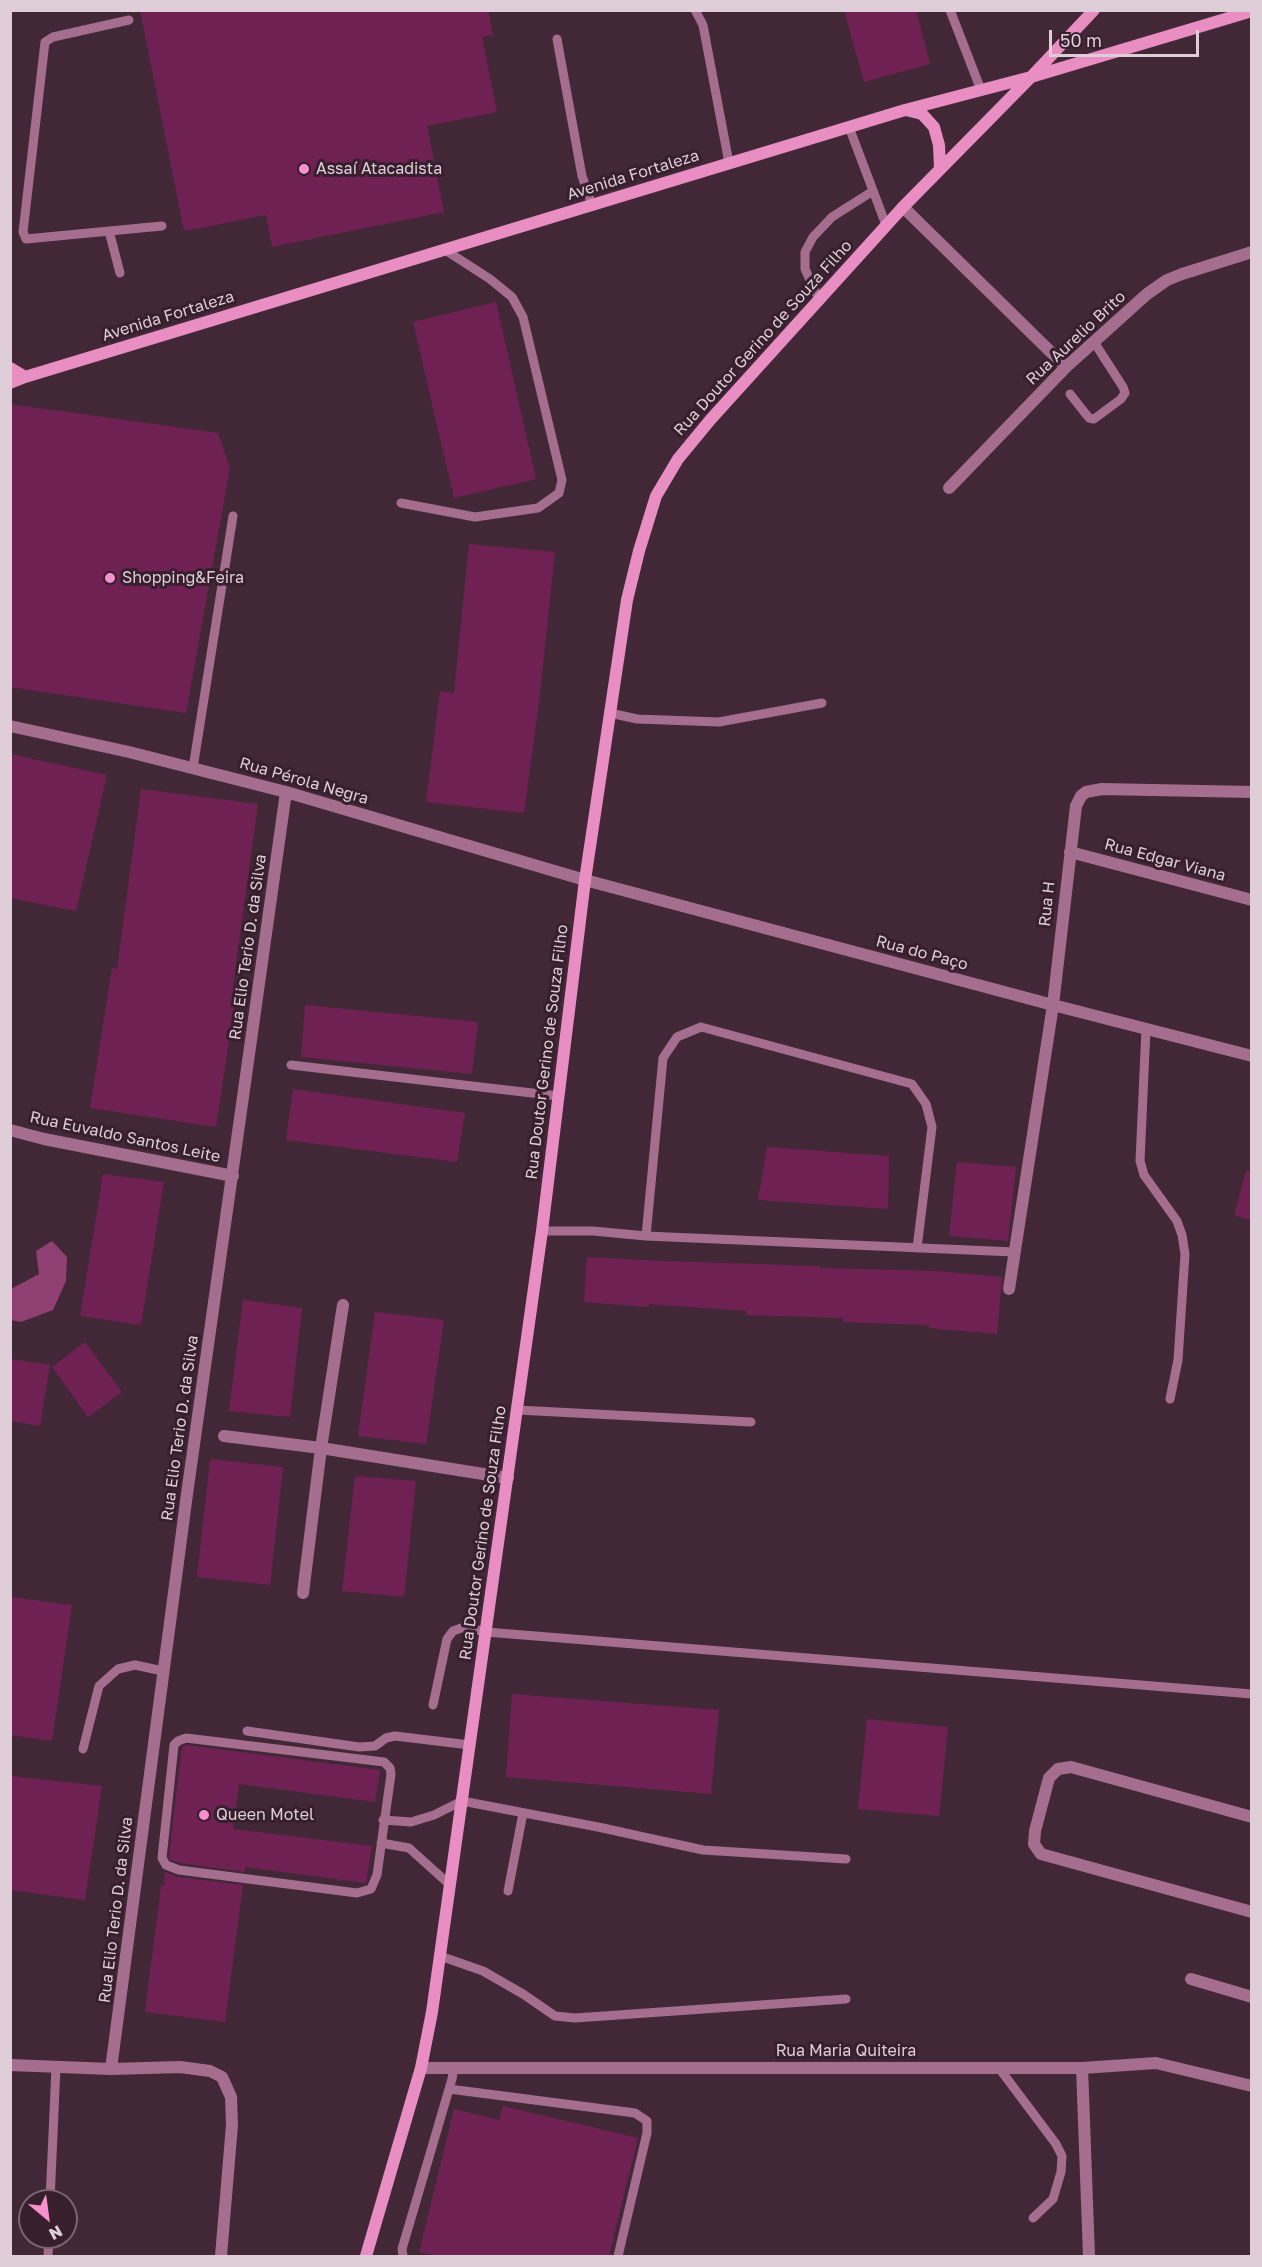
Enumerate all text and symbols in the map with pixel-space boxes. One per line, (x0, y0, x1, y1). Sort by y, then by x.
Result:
scale bar (1052, 18, 1202, 56)
text: 50 m (1060, 29, 1102, 51)
street label: Avenida Fortaleza (565, 146, 701, 204)
place label: Assaí Atacadista (316, 159, 442, 179)
marker: Assaí Atacadista (297, 162, 311, 176)
street label: Rua Doutor Gerino de Souza Filho (670, 236, 856, 440)
street label: Avenida Fortaleza (100, 287, 236, 345)
street label: Rua Aurelio Brito (1022, 287, 1130, 389)
place label: Shopping&Feira (122, 568, 244, 588)
marker: Shopping&Feira (103, 571, 117, 585)
street label: Rua Pérola Negra (237, 753, 371, 809)
street label: Rua Edgar Viana (1102, 835, 1228, 885)
street label: Rua Elio Terio D. da Silva (225, 853, 271, 1041)
street label: Rua H (1035, 880, 1059, 928)
street label: Rua Doutor Gerino de Souza Filho (522, 923, 572, 1181)
street label: Rua do Paço (874, 932, 970, 974)
street label: Rua Euvaldo Santos Leite (28, 1107, 222, 1167)
street label: Rua Elio Terio D. da Silva (157, 1334, 203, 1522)
street label: Rua Doutor Gerino de Souza Filho (456, 1405, 510, 1661)
place label: Queen Motel (216, 1805, 314, 1825)
marker: Queen Motel (197, 1808, 211, 1822)
street label: Rua Elio Terio D. da Silva (95, 1816, 137, 2004)
street label: Rua Maria Quiteira (776, 2041, 916, 2061)
north arrow (18, 2189, 78, 2249)
text: N (46, 2221, 66, 2245)

